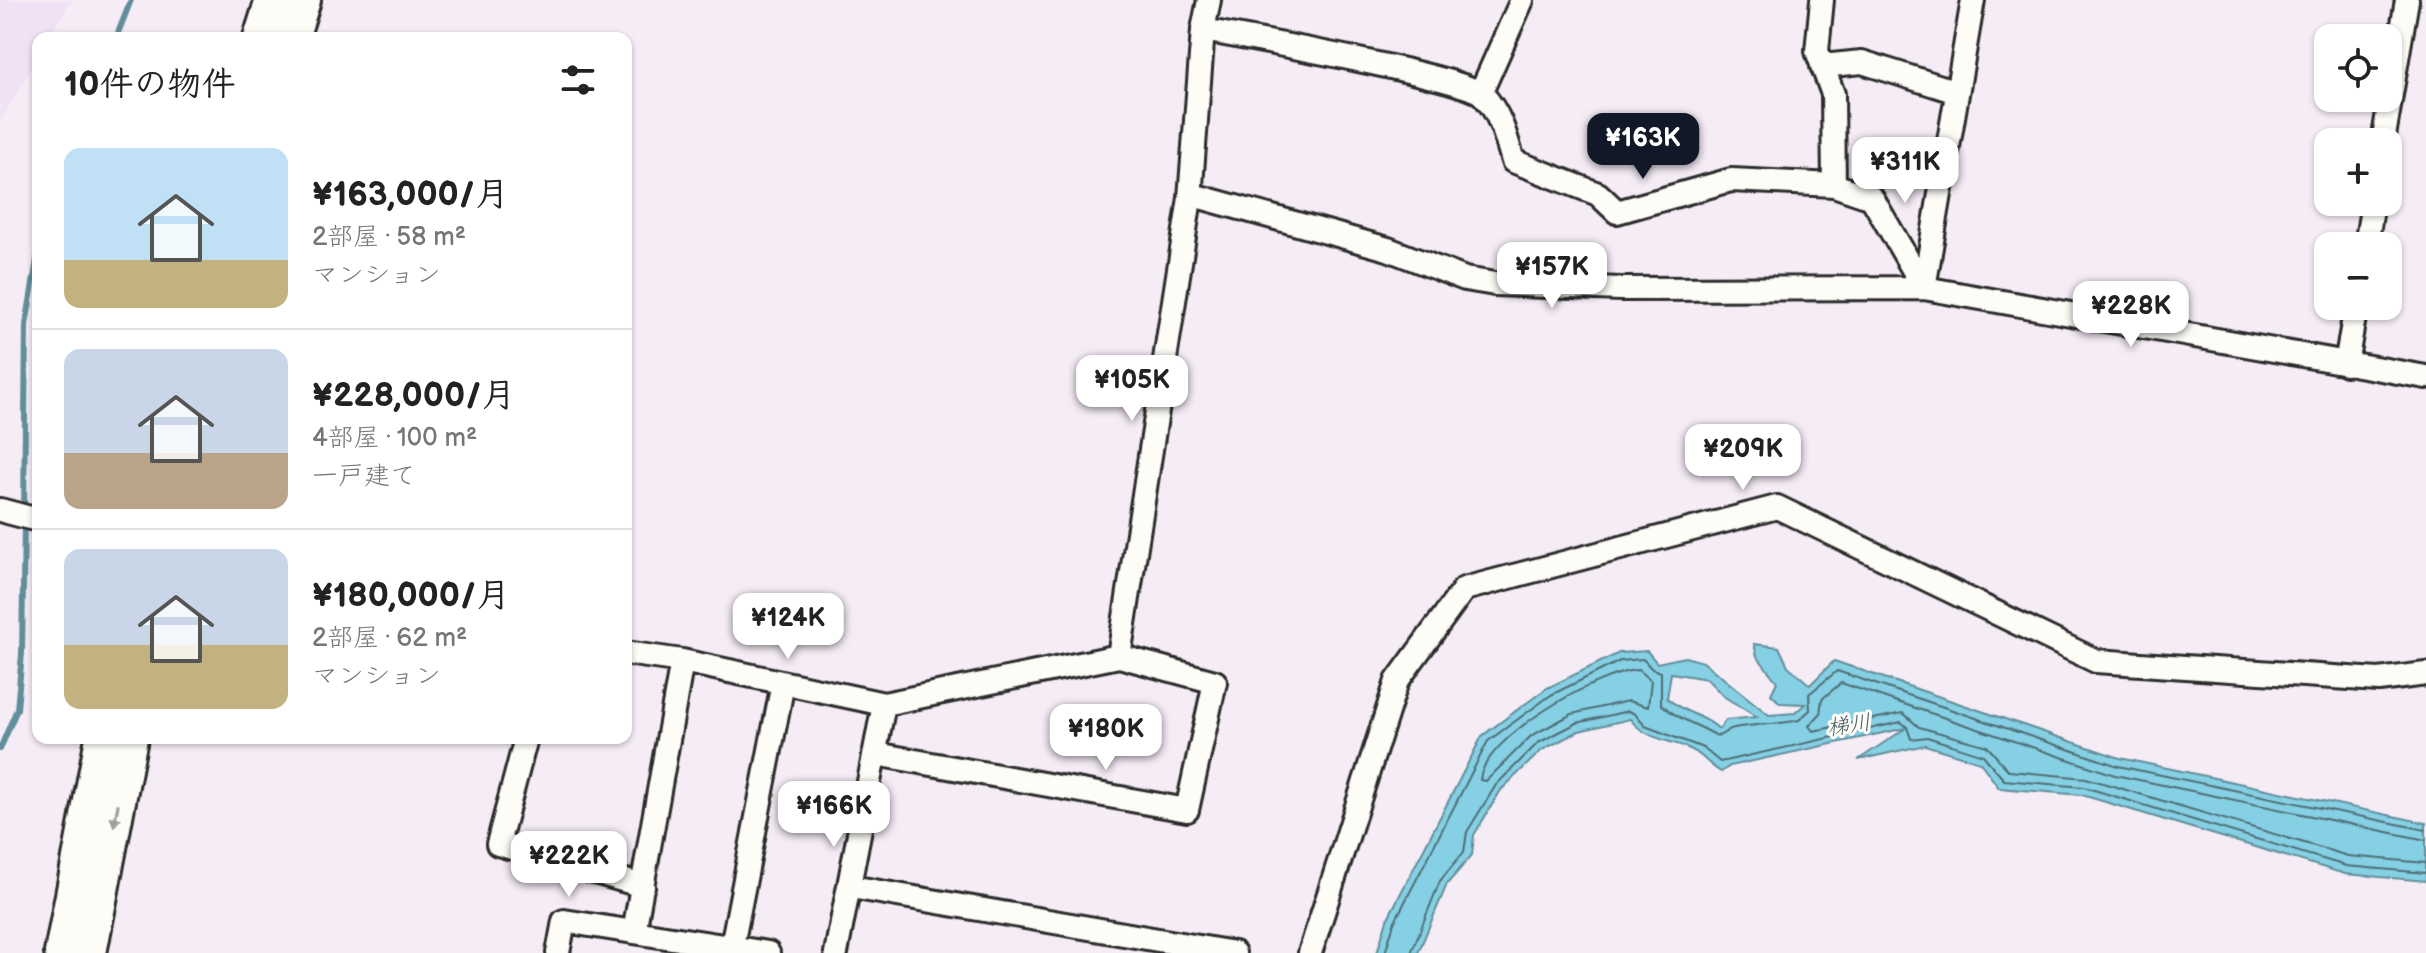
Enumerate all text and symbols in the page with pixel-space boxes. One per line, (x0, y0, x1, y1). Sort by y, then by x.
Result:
map controls (2314, 24, 2402, 320)
button: locate (2314, 24, 2402, 112)
icon: filters (556, 58, 600, 102)
text: 10件の物件 (64, 64, 236, 105)
pin: ¥163K (1587, 113, 1699, 181)
text: ¥163K (1605, 123, 1681, 154)
button: + (2314, 128, 2402, 216)
pin: ¥311K (1849, 137, 1961, 205)
text: ¥311K (1870, 147, 1940, 178)
text: ¥163,000/月 (312, 174, 509, 215)
icon: home (128, 180, 224, 276)
text: 2部屋 · 58 m² (312, 222, 466, 253)
button: − (2314, 232, 2402, 320)
pin: ¥157K (1496, 242, 1608, 310)
text: ¥157K (1515, 252, 1589, 283)
text: マンション (312, 260, 441, 291)
pin: ¥228K (2075, 281, 2187, 349)
text: ¥228K (2091, 291, 2171, 322)
pin: ¥105K (1076, 355, 1188, 423)
text: ¥105K (1094, 365, 1170, 396)
text: ¥228,000/月 (312, 375, 515, 416)
icon: home (128, 381, 224, 477)
text: 4部屋 · 100 m² (312, 423, 477, 454)
pin: ¥209K (1687, 424, 1799, 492)
text: ¥209K (1703, 434, 1783, 465)
text: 一戸建て (312, 461, 416, 492)
text: ¥180,000/月 (312, 575, 510, 616)
icon: home (128, 581, 224, 677)
pin: ¥124K (732, 593, 844, 661)
text: ¥124K (751, 603, 825, 634)
text: 2部屋 · 62 m² (312, 623, 467, 654)
text: マンション (312, 661, 441, 692)
pin: ¥180K (1050, 704, 1162, 772)
water label: 梯川 (1826, 709, 1873, 742)
text: ¥180K (1068, 714, 1144, 745)
pin: ¥166K (778, 781, 890, 849)
text: ¥166K (796, 791, 872, 822)
one-way arrow (110, 802, 122, 827)
pin: ¥222K (513, 831, 625, 899)
text: ¥222K (529, 841, 609, 872)

